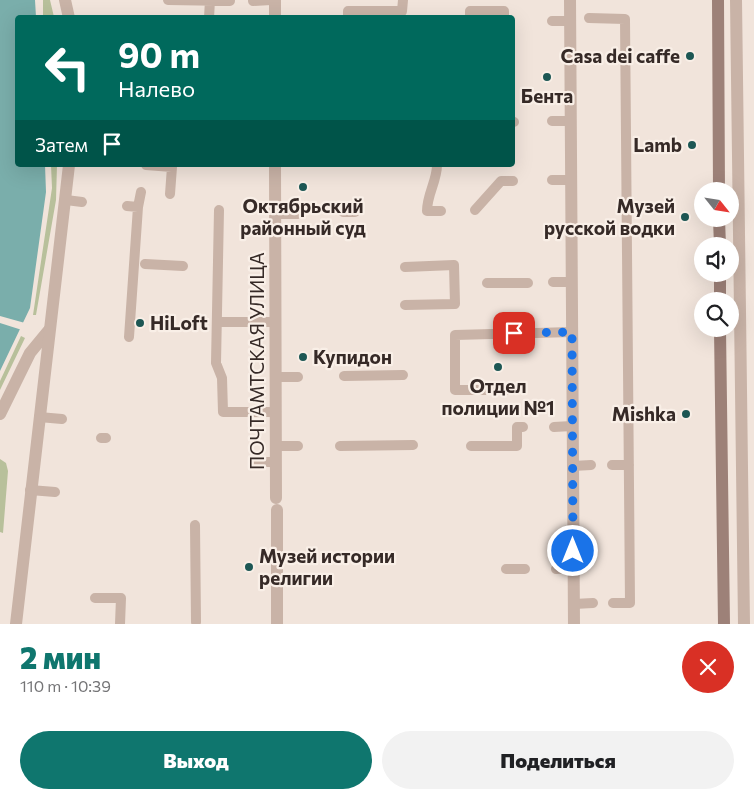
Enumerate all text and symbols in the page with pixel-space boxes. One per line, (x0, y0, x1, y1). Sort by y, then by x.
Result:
text: 90 m (118, 32, 200, 75)
icon: left (35, 35, 100, 100)
place label: Casa dei caffe (561, 44, 680, 67)
marker: Casa dei caffe (684, 50, 696, 62)
marker: Бента (541, 71, 553, 83)
text: Налево (118, 75, 195, 102)
place label: Бента (521, 84, 573, 107)
icon: arrive (98, 130, 126, 158)
text: Затем (35, 133, 88, 156)
place label: Lamb (633, 133, 682, 156)
marker: Lamb (686, 139, 698, 151)
marker: Октябрьский районный суд (297, 181, 309, 193)
north arrow (694, 182, 739, 228)
map controls (694, 182, 739, 337)
place label: Октябрьский районный суд (240, 194, 366, 239)
place label: Музей русской водки (544, 194, 675, 239)
marker: Музей русской водки (679, 211, 691, 223)
button: sound (694, 237, 739, 282)
street label: ПОЧТАМТСКАЯ УЛИЦА (245, 252, 268, 470)
button: search (694, 292, 739, 337)
place label: HiLoft (150, 311, 208, 334)
pin (493, 312, 535, 354)
marker: HiLoft (134, 317, 146, 329)
icon: arrive (500, 319, 528, 347)
place label: Купидон (313, 345, 392, 368)
marker: Купидон (297, 351, 309, 363)
marker: Отдел полиции №1 (492, 361, 504, 373)
place label: Отдел полиции №1 (441, 374, 555, 419)
place label: Mishka (612, 402, 676, 425)
marker: Mishka (680, 408, 692, 420)
position arrow (546, 524, 598, 576)
place label: Музей истории религии (259, 544, 395, 589)
marker: Музей истории религии (243, 561, 255, 573)
text: 2 мин (20, 638, 101, 675)
button: close (682, 641, 734, 693)
text: 110 m · 10:39 (20, 676, 111, 695)
button: Выход (20, 731, 372, 789)
button: Поделиться (382, 731, 734, 789)

